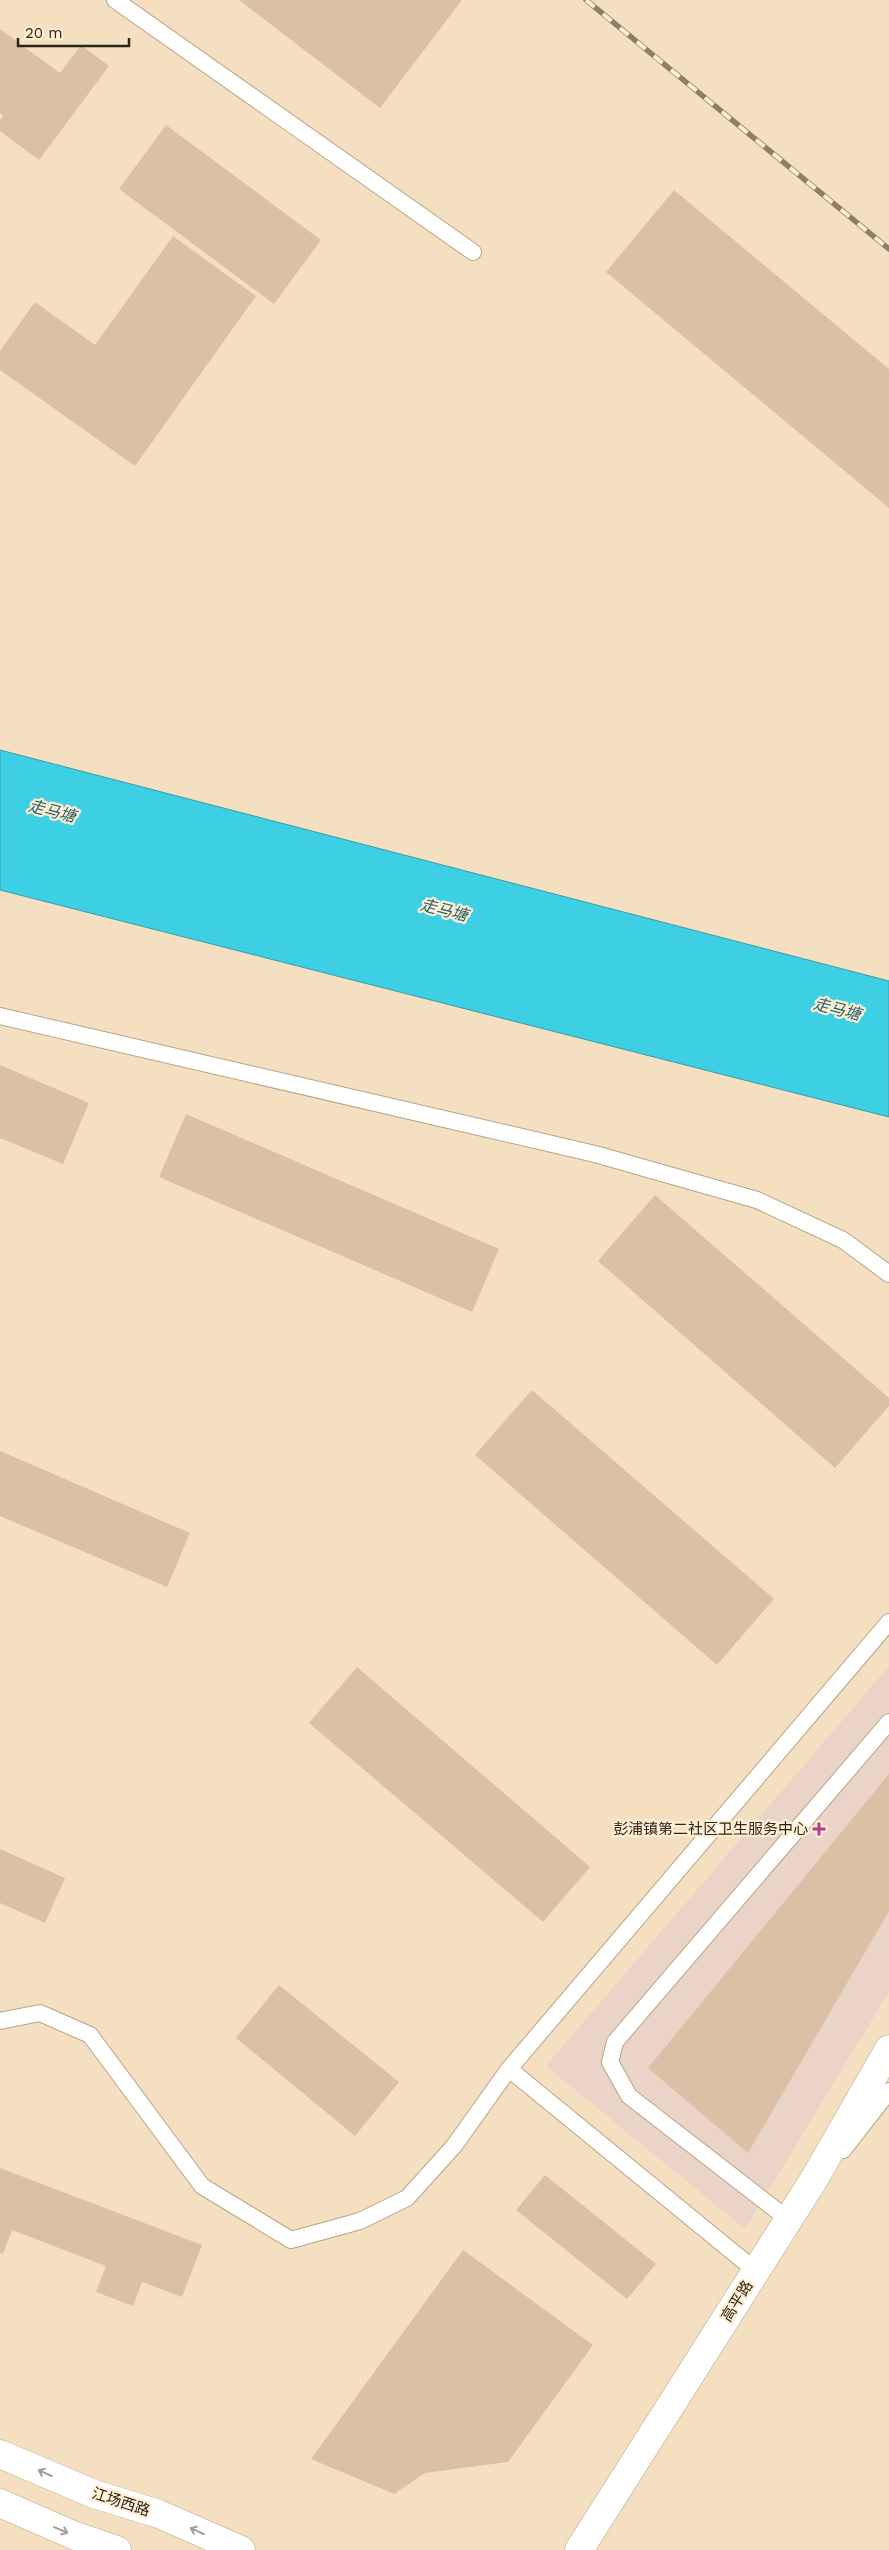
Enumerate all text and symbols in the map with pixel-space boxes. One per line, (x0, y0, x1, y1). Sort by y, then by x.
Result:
scale bar (18, 15, 129, 47)
text: 20 m (25, 24, 63, 42)
water label: 走马塘 (26, 796, 80, 827)
water label: 走马塘 (418, 895, 472, 926)
water label: 走马塘 (811, 994, 865, 1025)
place label: 彭浦镇第二社区卫生服务中心 (613, 1820, 808, 1838)
marker: 彭浦镇第二社区卫生服务中心 (812, 1822, 826, 1836)
street label: 高平路 (717, 2277, 757, 2325)
one-way arrow (38, 2468, 53, 2478)
street label: 江场西路 (90, 2484, 152, 2520)
one-way arrow (53, 2525, 68, 2535)
one-way arrow (190, 2525, 205, 2535)

